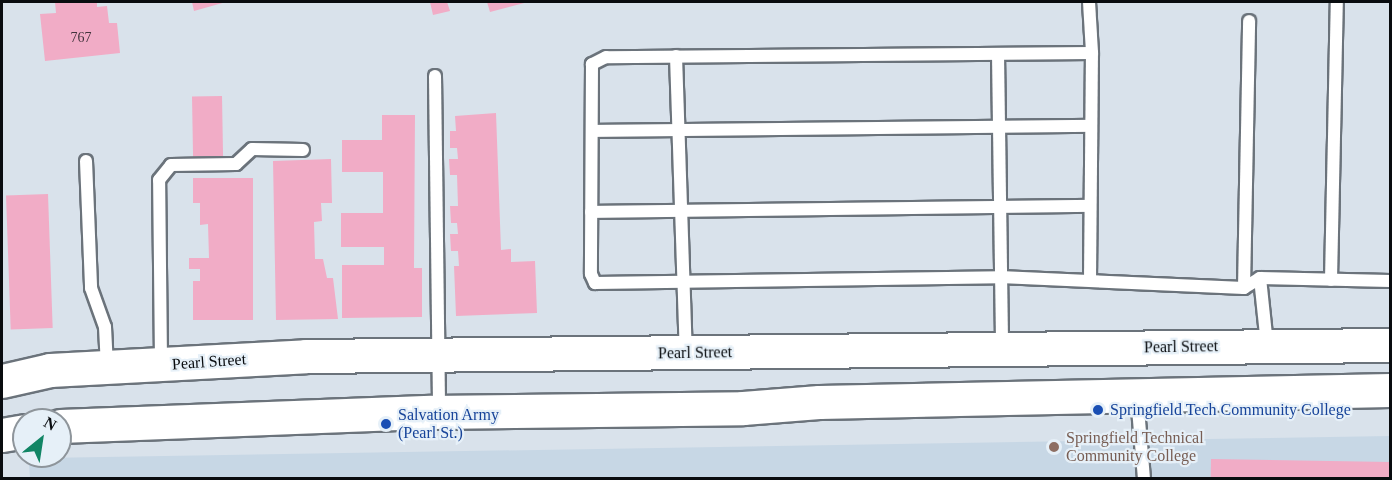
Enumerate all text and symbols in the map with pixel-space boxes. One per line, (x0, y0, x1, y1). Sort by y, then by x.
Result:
house number: 767 (70, 30, 92, 46)
street label: Pearl Street (1144, 337, 1218, 357)
street label: Pearl Street (658, 343, 732, 363)
street label: Pearl Street (171, 350, 247, 374)
place label: Springfield Tech Community College (1110, 400, 1351, 420)
marker: Springfield Tech Community College (1091, 403, 1105, 417)
place label: Salvation Army (Pearl St.) (398, 405, 500, 443)
north arrow (12, 408, 72, 468)
text: N (41, 413, 60, 434)
marker: Salvation Army (Pearl St.) (379, 417, 393, 431)
place label: Springfield Technical Community College (1066, 428, 1204, 466)
marker: Springfield Technical Community College (1047, 440, 1061, 454)

